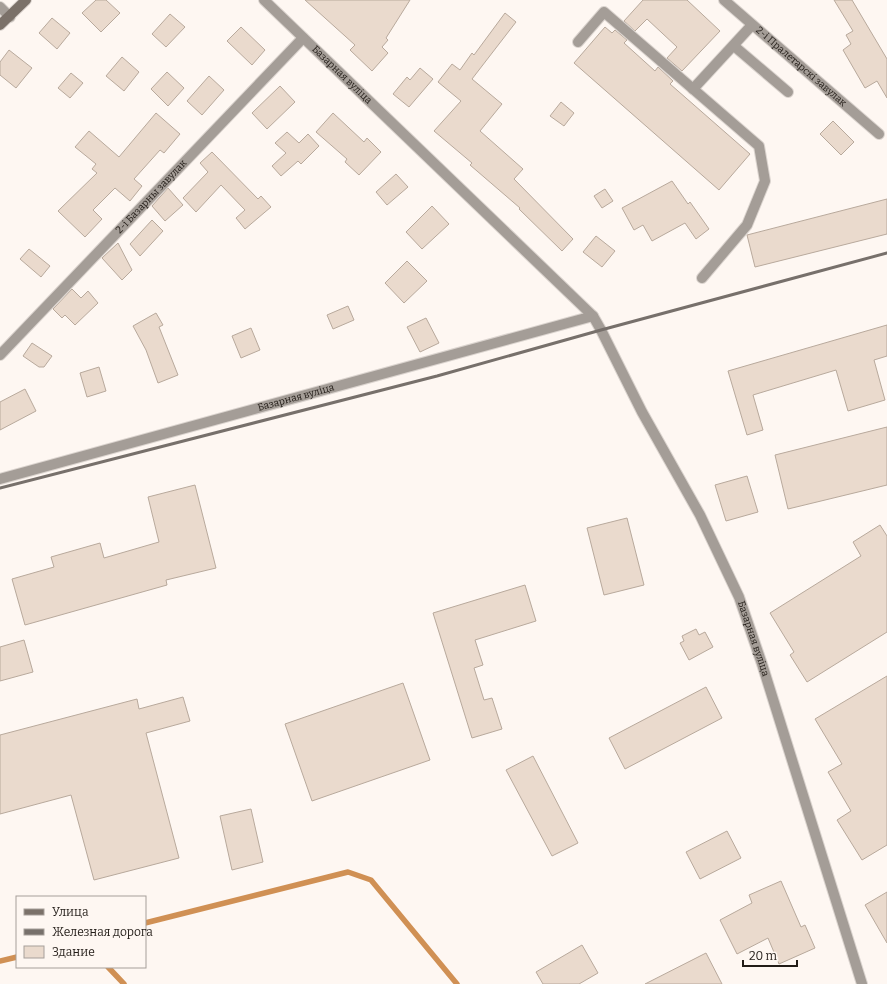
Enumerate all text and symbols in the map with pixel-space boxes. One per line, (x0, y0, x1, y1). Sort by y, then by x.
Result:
street label: 2-і Пралетарскі завулак (753, 24, 849, 109)
street label: Базарная вуліца (309, 43, 375, 107)
street label: 2-і Базарны завулак (113, 157, 189, 236)
street label: Базарная вуліца (256, 381, 336, 414)
street label: Базарная вуліца (735, 599, 772, 678)
legend (16, 896, 146, 968)
text: Улица (52, 905, 89, 919)
text: Железная дорога (52, 925, 153, 939)
scale bar (743, 942, 797, 968)
text: Здание (52, 945, 95, 959)
text: 20 m (749, 949, 778, 963)

